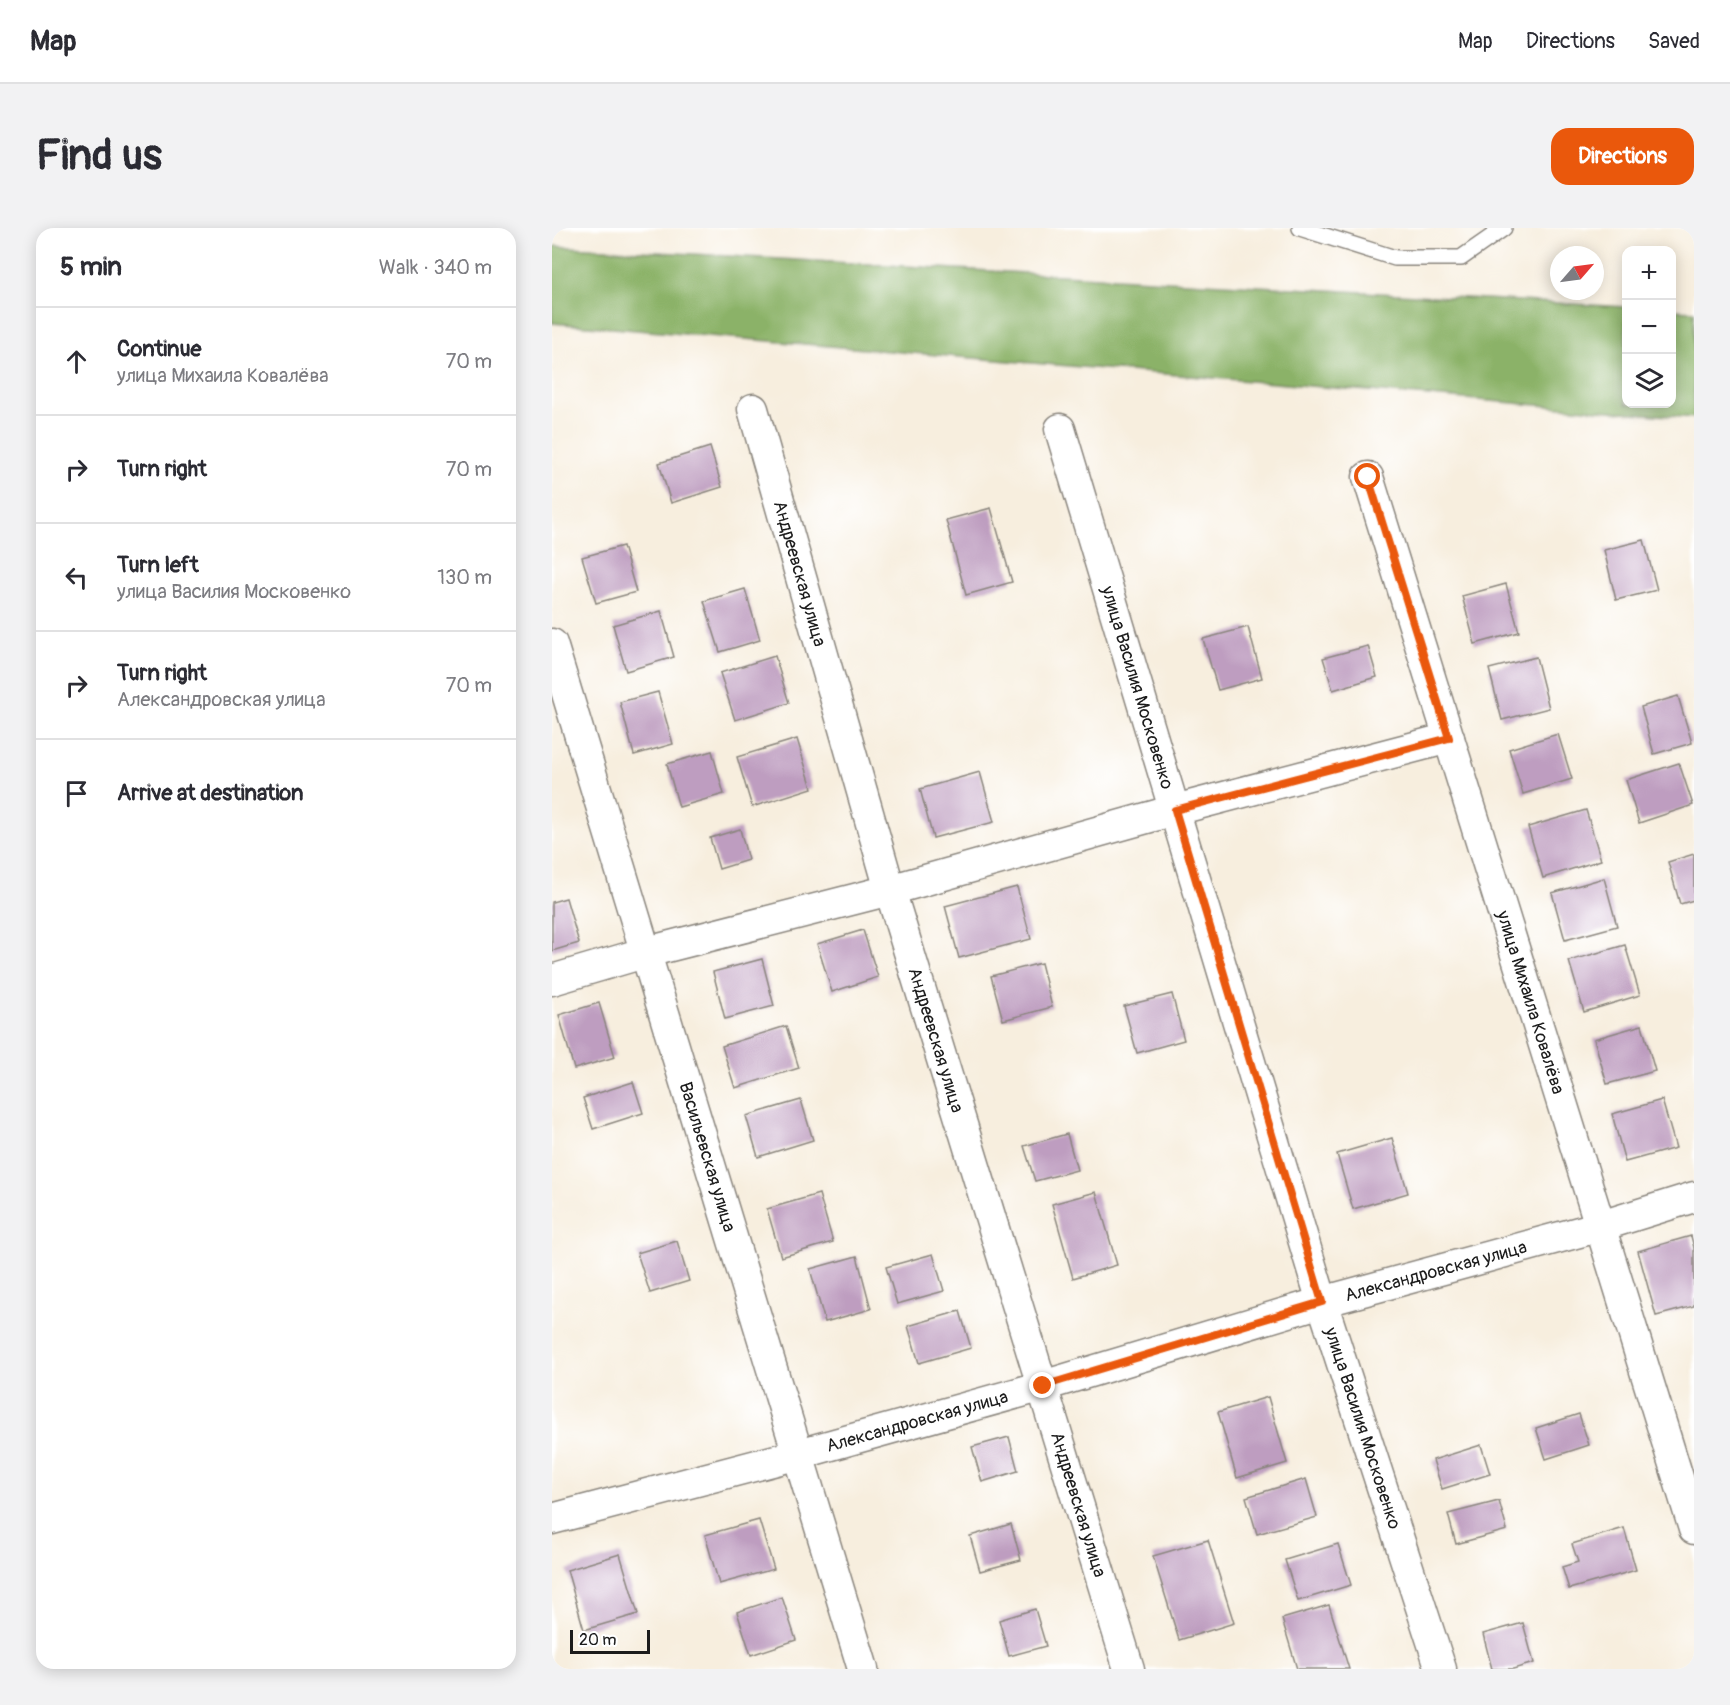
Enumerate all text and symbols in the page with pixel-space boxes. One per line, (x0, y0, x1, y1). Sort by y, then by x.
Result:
text: Map (30, 24, 76, 59)
text: Map (1458, 28, 1493, 55)
text: Directions (1526, 28, 1615, 55)
text: Saved (1648, 28, 1700, 55)
button: Directions (1551, 128, 1694, 185)
text: Find us (36, 130, 162, 182)
north arrow (1550, 246, 1604, 300)
map controls (1622, 246, 1676, 408)
button: + (1622, 246, 1676, 300)
text: 5 min (60, 251, 122, 283)
text: Walk · 340 m (379, 255, 492, 280)
button: − (1622, 300, 1676, 354)
text: Continue (117, 335, 201, 363)
icon: ahead (60, 345, 93, 378)
text: 70 m (446, 349, 492, 374)
button: layers (1622, 354, 1676, 408)
text: улица Михаила Ковалёва (117, 363, 329, 388)
icon: right (60, 453, 93, 486)
text: Turn right (117, 455, 207, 483)
text: 70 m (446, 457, 492, 482)
route start (1354, 463, 1380, 489)
street label: Андреевская улица (768, 498, 831, 649)
text: Turn left (117, 551, 199, 579)
icon: left (60, 561, 93, 594)
text: 130 m (437, 565, 492, 590)
text: улица Василия Московенко (117, 579, 351, 604)
street label: улица Василия Московенко (1096, 583, 1179, 792)
text: Turn right (117, 659, 207, 687)
icon: right (60, 669, 93, 702)
text: 70 m (446, 673, 492, 698)
text: Александровская улица (117, 687, 325, 712)
icon: arrive (60, 777, 93, 810)
text: Arrive at destination (117, 779, 303, 807)
street label: улица Михаила Ковалёва (1491, 907, 1570, 1097)
street label: Андреевская улица (902, 965, 969, 1115)
street label: Васильевская улица (674, 1079, 741, 1235)
street label: Александровская улица (1342, 1236, 1529, 1307)
street label: улица Василия Московенко (1319, 1323, 1406, 1532)
route end (1029, 1372, 1055, 1398)
street label: Александровская улица (824, 1385, 1011, 1458)
street label: Андреевская улица (1045, 1429, 1111, 1580)
scale bar (570, 1627, 650, 1654)
text: 20 m (579, 1630, 617, 1650)

